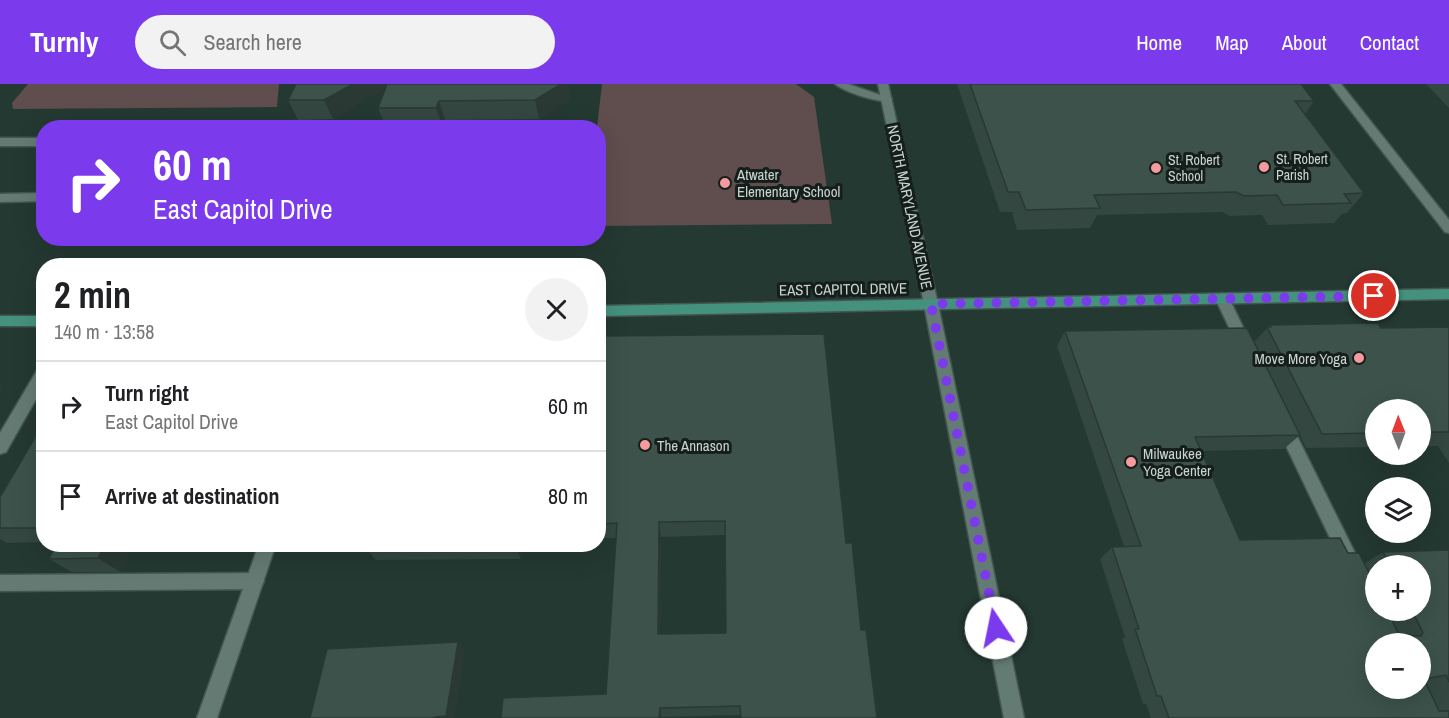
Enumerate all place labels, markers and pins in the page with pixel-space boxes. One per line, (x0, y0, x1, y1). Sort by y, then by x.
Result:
place label: St. Robert Parish (1276, 150, 1328, 184)
place label: St. Robert School (1168, 151, 1220, 185)
marker: St. Robert Parish (1257, 160, 1271, 174)
marker: St. Robert School (1149, 161, 1163, 175)
place label: Atwater Elementary School (736, 164, 840, 202)
marker: Atwater Elementary School (718, 176, 732, 190)
pin (1348, 270, 1399, 321)
place label: Move More Yoga (1255, 348, 1347, 369)
marker: Move More Yoga (1352, 351, 1366, 365)
place label: The Annason (657, 435, 730, 456)
marker: The Annason (638, 438, 652, 452)
place label: Milwaukee Yoga Center (1143, 443, 1211, 481)
marker: Milwaukee Yoga Center (1124, 455, 1138, 469)

